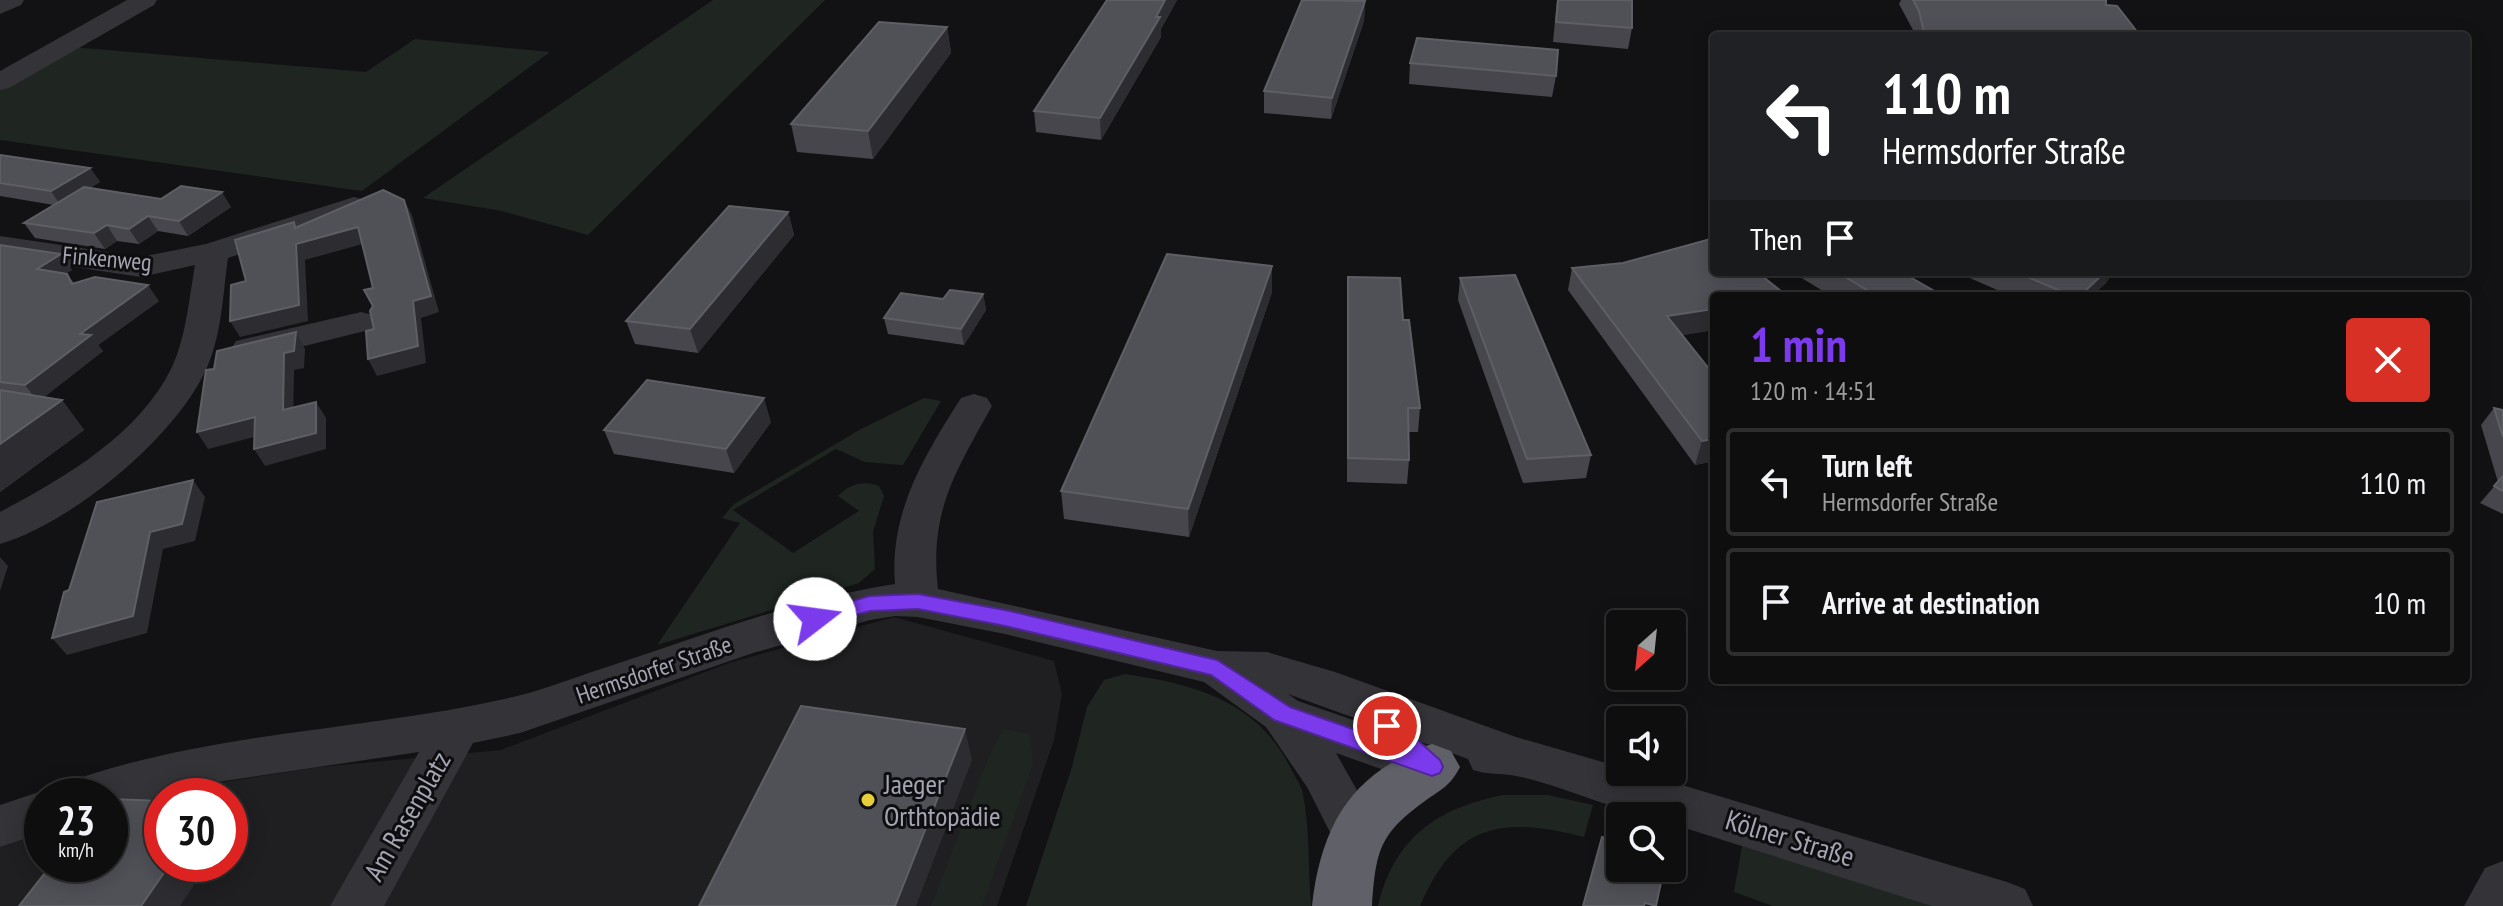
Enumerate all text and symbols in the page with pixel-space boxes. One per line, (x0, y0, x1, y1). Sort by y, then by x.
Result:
text: 110 m (1882, 57, 2011, 129)
icon: left (1750, 64, 1854, 168)
text: Hermsdorfer Straße (1882, 127, 2126, 174)
icon: arrive (1818, 216, 1862, 260)
text: Then (1750, 219, 1802, 258)
street label: Finkenweg (61, 239, 153, 278)
text: 1 min (1750, 313, 1847, 375)
button: close (2346, 318, 2430, 402)
text: 120 m · 14:51 (1750, 374, 1876, 407)
text: Turn left (1822, 446, 1912, 485)
icon: left (1754, 460, 1798, 504)
text: 110 m (2360, 463, 2426, 502)
text: Hermsdorfer Straße (1822, 485, 1998, 518)
position arrow (773, 577, 857, 661)
icon: arrive (1754, 580, 1798, 624)
text: Arrive at destination (1822, 583, 2040, 622)
text: 10 m (2373, 583, 2426, 622)
north arrow (1606, 610, 1686, 690)
map controls (1606, 610, 1686, 882)
street label: Hermsdorfer Straße (572, 628, 736, 711)
pin (1353, 692, 1421, 760)
icon: arrive (1365, 704, 1409, 748)
button: sound (1606, 706, 1686, 786)
street label: Am Rasenplatz (355, 745, 458, 887)
place label: Jaeger Orthtopädie (883, 765, 1000, 834)
speed limit sign: 30 (144, 778, 248, 882)
marker: Jaeger Orthtopädie (859, 791, 877, 809)
text: 23 (57, 794, 95, 846)
street label: Kölner Straße (1721, 800, 1859, 875)
button: search (1606, 802, 1686, 882)
text: km/h (58, 837, 94, 863)

